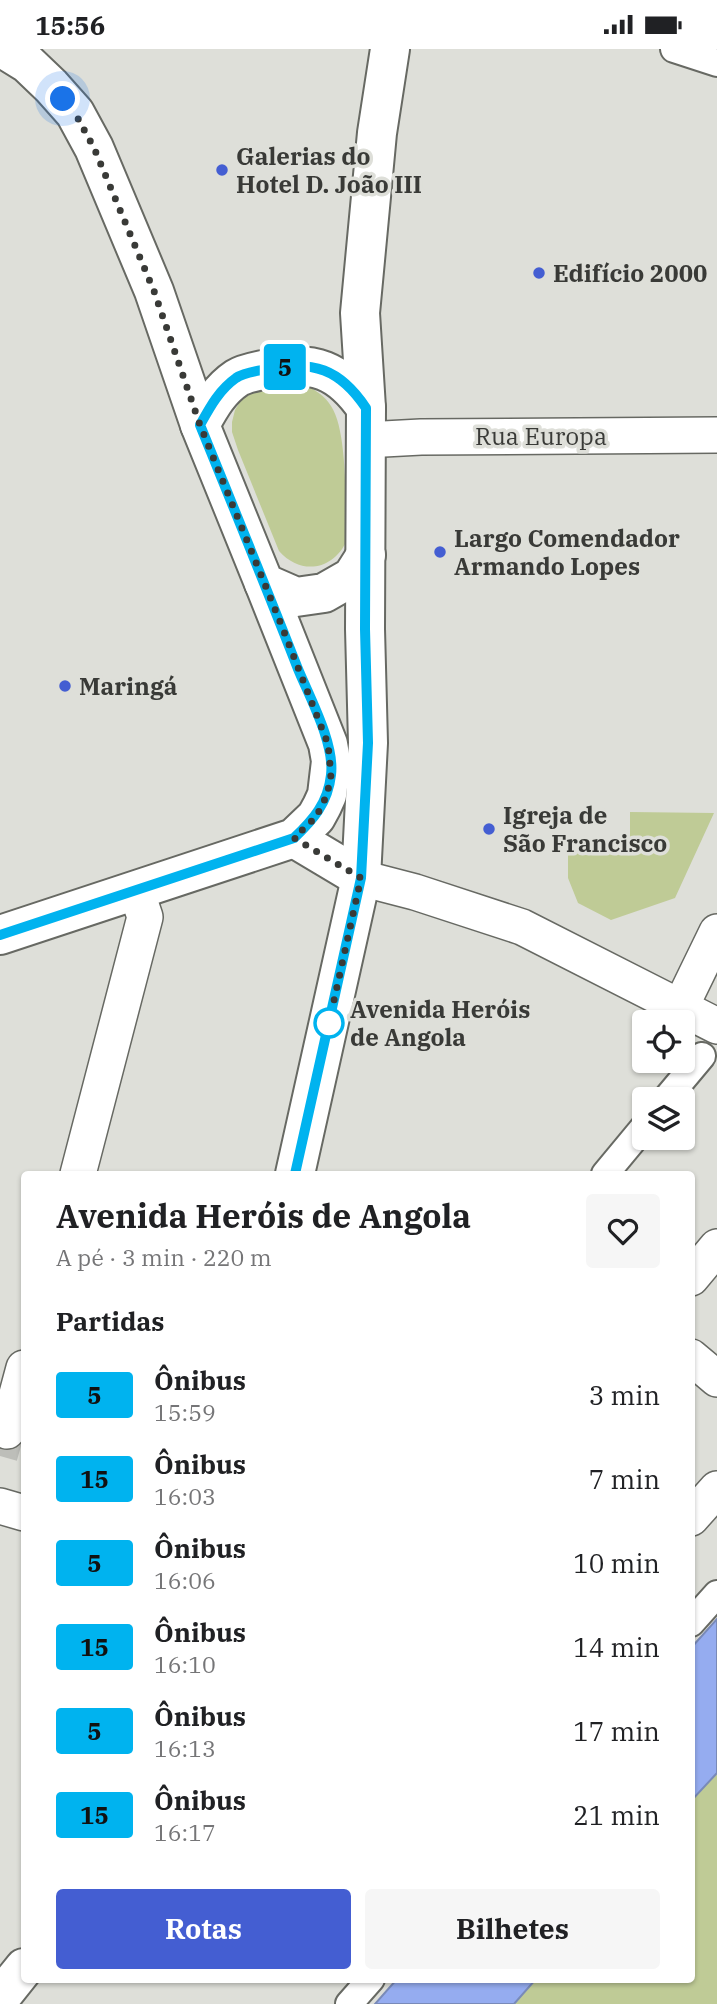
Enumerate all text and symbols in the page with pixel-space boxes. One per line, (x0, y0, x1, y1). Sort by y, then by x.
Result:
text: 15:56 (35, 8, 105, 42)
your location (45, 81, 80, 116)
place label: Galerias do Hotel D. João III (236, 140, 422, 200)
marker: Galerias do Hotel D. João III (214, 162, 230, 178)
place label: Edifício 2000 (553, 257, 707, 289)
marker: Edifício 2000 (531, 265, 547, 281)
line badge: 5 (262, 344, 308, 390)
text: 5 (278, 351, 292, 383)
street label: Rua Europa (475, 420, 607, 452)
place label: Largo Comendador Armando Lopes (454, 522, 680, 582)
marker: Largo Comendador Armando Lopes (432, 544, 448, 560)
place label: Maringá (79, 670, 178, 702)
marker: Maringá (57, 678, 73, 694)
place label: Igreja de São Francisco (503, 799, 667, 859)
marker: Igreja de São Francisco (481, 821, 497, 837)
place label: Avenida Heróis de Angola (350, 993, 530, 1053)
marker: Avenida Heróis de Angola (314, 1008, 344, 1038)
map controls (632, 1010, 695, 1150)
button: locate (632, 1010, 695, 1073)
button: layers (632, 1087, 695, 1150)
text: Avenida Heróis de Angola (56, 1194, 471, 1237)
button: heart (586, 1194, 660, 1268)
text: A pé · 3 min · 220 m (56, 1242, 272, 1272)
text: Partidas (56, 1304, 165, 1338)
text: Ônibus (154, 1363, 246, 1397)
text: 3 min (589, 1378, 660, 1412)
text: 5 (87, 1379, 102, 1411)
text: 15:59 (154, 1397, 216, 1427)
text: Ônibus (154, 1447, 246, 1481)
text: 7 min (589, 1462, 660, 1496)
text: 15 (80, 1463, 109, 1495)
text: 16:03 (154, 1481, 216, 1511)
text: Ônibus (154, 1531, 246, 1565)
text: 10 min (573, 1546, 660, 1580)
text: 5 (87, 1547, 102, 1579)
text: 16:06 (154, 1565, 216, 1595)
text: Ônibus (154, 1615, 246, 1649)
text: 14 min (573, 1630, 660, 1664)
text: 15 (80, 1631, 109, 1663)
text: 16:10 (154, 1649, 216, 1679)
text: Ônibus (154, 1699, 246, 1733)
text: 17 min (573, 1714, 660, 1748)
text: 5 (87, 1715, 102, 1747)
text: 16:13 (154, 1733, 216, 1763)
text: Ônibus (154, 1783, 246, 1817)
text: 21 min (573, 1798, 660, 1832)
text: 15 (80, 1799, 109, 1831)
text: 16:17 (154, 1817, 216, 1847)
button: Rotas (56, 1889, 351, 1969)
button: Bilhetes (365, 1889, 660, 1969)

